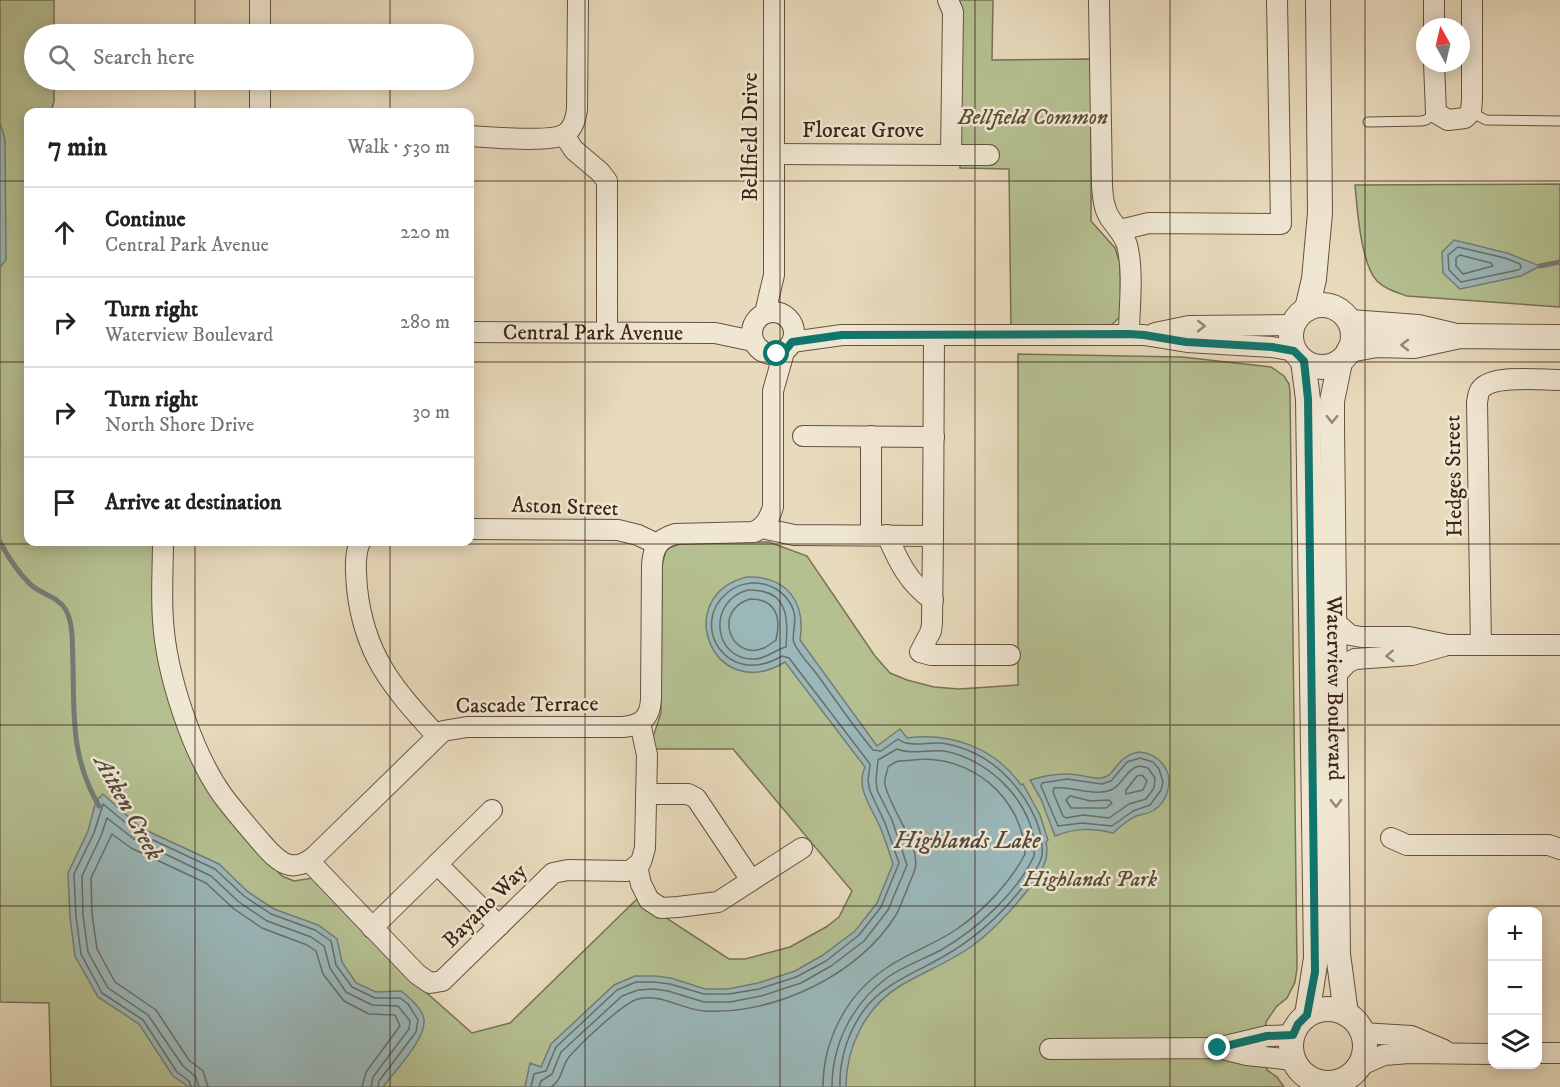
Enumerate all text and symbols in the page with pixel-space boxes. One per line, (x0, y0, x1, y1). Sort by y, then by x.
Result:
north arrow (1416, 18, 1470, 72)
search box (24, 24, 474, 90)
icon: search (45, 41, 78, 74)
text: Search here (93, 44, 195, 71)
street label: Bellfield Drive (737, 72, 764, 202)
park label: Bellfield Common (957, 104, 1108, 131)
street label: Floreat Grove (802, 117, 924, 144)
text: 7 min (48, 131, 107, 164)
text: Walk · 530 m (348, 135, 450, 160)
text: Continue (105, 206, 186, 233)
icon: ahead (48, 216, 81, 249)
text: 220 m (400, 220, 450, 245)
text: Central Park Avenue (105, 233, 269, 258)
text: Turn right (105, 296, 198, 323)
icon: right (48, 306, 81, 339)
text: 280 m (400, 310, 450, 335)
street label: Central Park Avenue (503, 319, 683, 346)
one-way arrow (1197, 320, 1206, 332)
text: Waterview Boulevard (105, 323, 273, 348)
one-way arrow (1400, 339, 1409, 351)
route start (763, 340, 789, 366)
text: Turn right (105, 386, 198, 413)
icon: right (48, 396, 81, 429)
text: 30 m (412, 400, 450, 425)
text: North Shore Drive (105, 413, 254, 438)
one-way arrow (1326, 415, 1338, 424)
street label: Hedges Street (1439, 415, 1469, 537)
icon: arrive (48, 486, 81, 519)
text: Arrive at destination (105, 489, 282, 516)
street label: Aston Street (511, 492, 619, 522)
street label: Waterview Boulevard (1320, 594, 1350, 781)
one-way arrow (1385, 650, 1394, 662)
street label: Cascade Terrace (455, 690, 599, 720)
water label: Aitken Creek (85, 748, 169, 866)
one-way arrow (1330, 799, 1342, 808)
water label: Highlands Lake (893, 826, 1041, 856)
street label: Bayano Way (437, 858, 533, 954)
park label: Highlands Park (1022, 866, 1158, 893)
map controls (1488, 907, 1542, 1069)
button: + (1488, 907, 1542, 961)
button: − (1488, 961, 1542, 1015)
button: layers (1488, 1015, 1542, 1069)
route end (1204, 1034, 1230, 1060)

